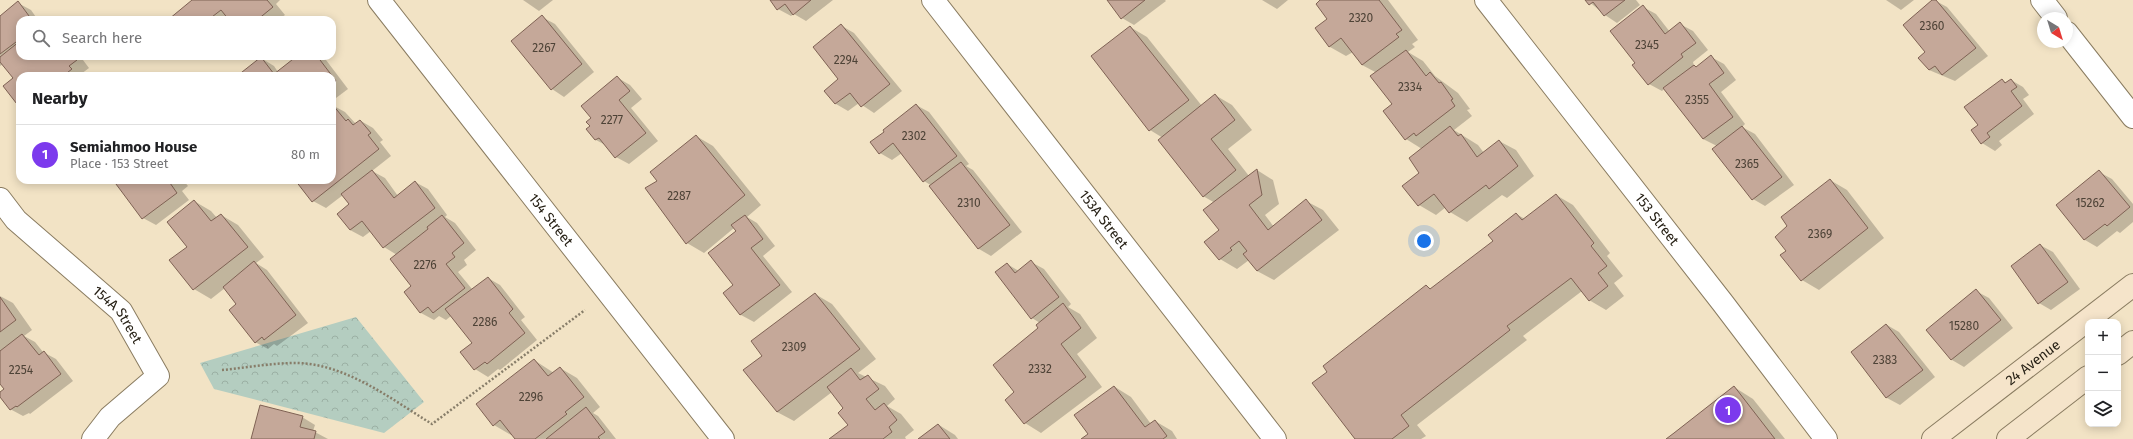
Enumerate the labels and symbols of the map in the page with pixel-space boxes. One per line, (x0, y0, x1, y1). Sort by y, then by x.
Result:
house number: 2320 (1349, 11, 1373, 25)
north arrow (2037, 12, 2073, 48)
house number: 2360 (1920, 19, 1945, 33)
house number: 2345 (1635, 38, 1659, 52)
house number: 2267 (532, 41, 556, 55)
house number: 2294 (834, 53, 859, 67)
house number: 2334 (1398, 80, 1423, 94)
house number: 2355 (1685, 93, 1709, 107)
house number: 2277 (601, 113, 623, 127)
house number: 2302 (902, 129, 926, 143)
house number: 2365 (1735, 157, 1759, 171)
street label: 153A Street (1075, 187, 1132, 253)
house number: 2287 (667, 189, 691, 203)
street label: 154 Street (525, 190, 577, 250)
street label: 153 Street (1631, 190, 1683, 250)
house number: 2310 (957, 196, 981, 210)
house number: 15262 (2075, 196, 2105, 210)
house number: 2369 (1808, 227, 1832, 241)
your location (1414, 231, 1434, 251)
house number: 2276 (413, 258, 437, 272)
street label: 154A Street (89, 282, 146, 347)
house number: 2286 (473, 315, 497, 329)
house number: 15280 (1949, 319, 1979, 333)
street label: 24 Avenue (2002, 336, 2064, 389)
house number: 2309 (782, 340, 806, 354)
house number: 2383 (1873, 353, 1897, 367)
house number: 2332 (1028, 362, 1052, 376)
house number: 2254 (9, 363, 34, 377)
house number: 2296 (519, 390, 543, 404)
pin: 1 (1715, 395, 1741, 425)

